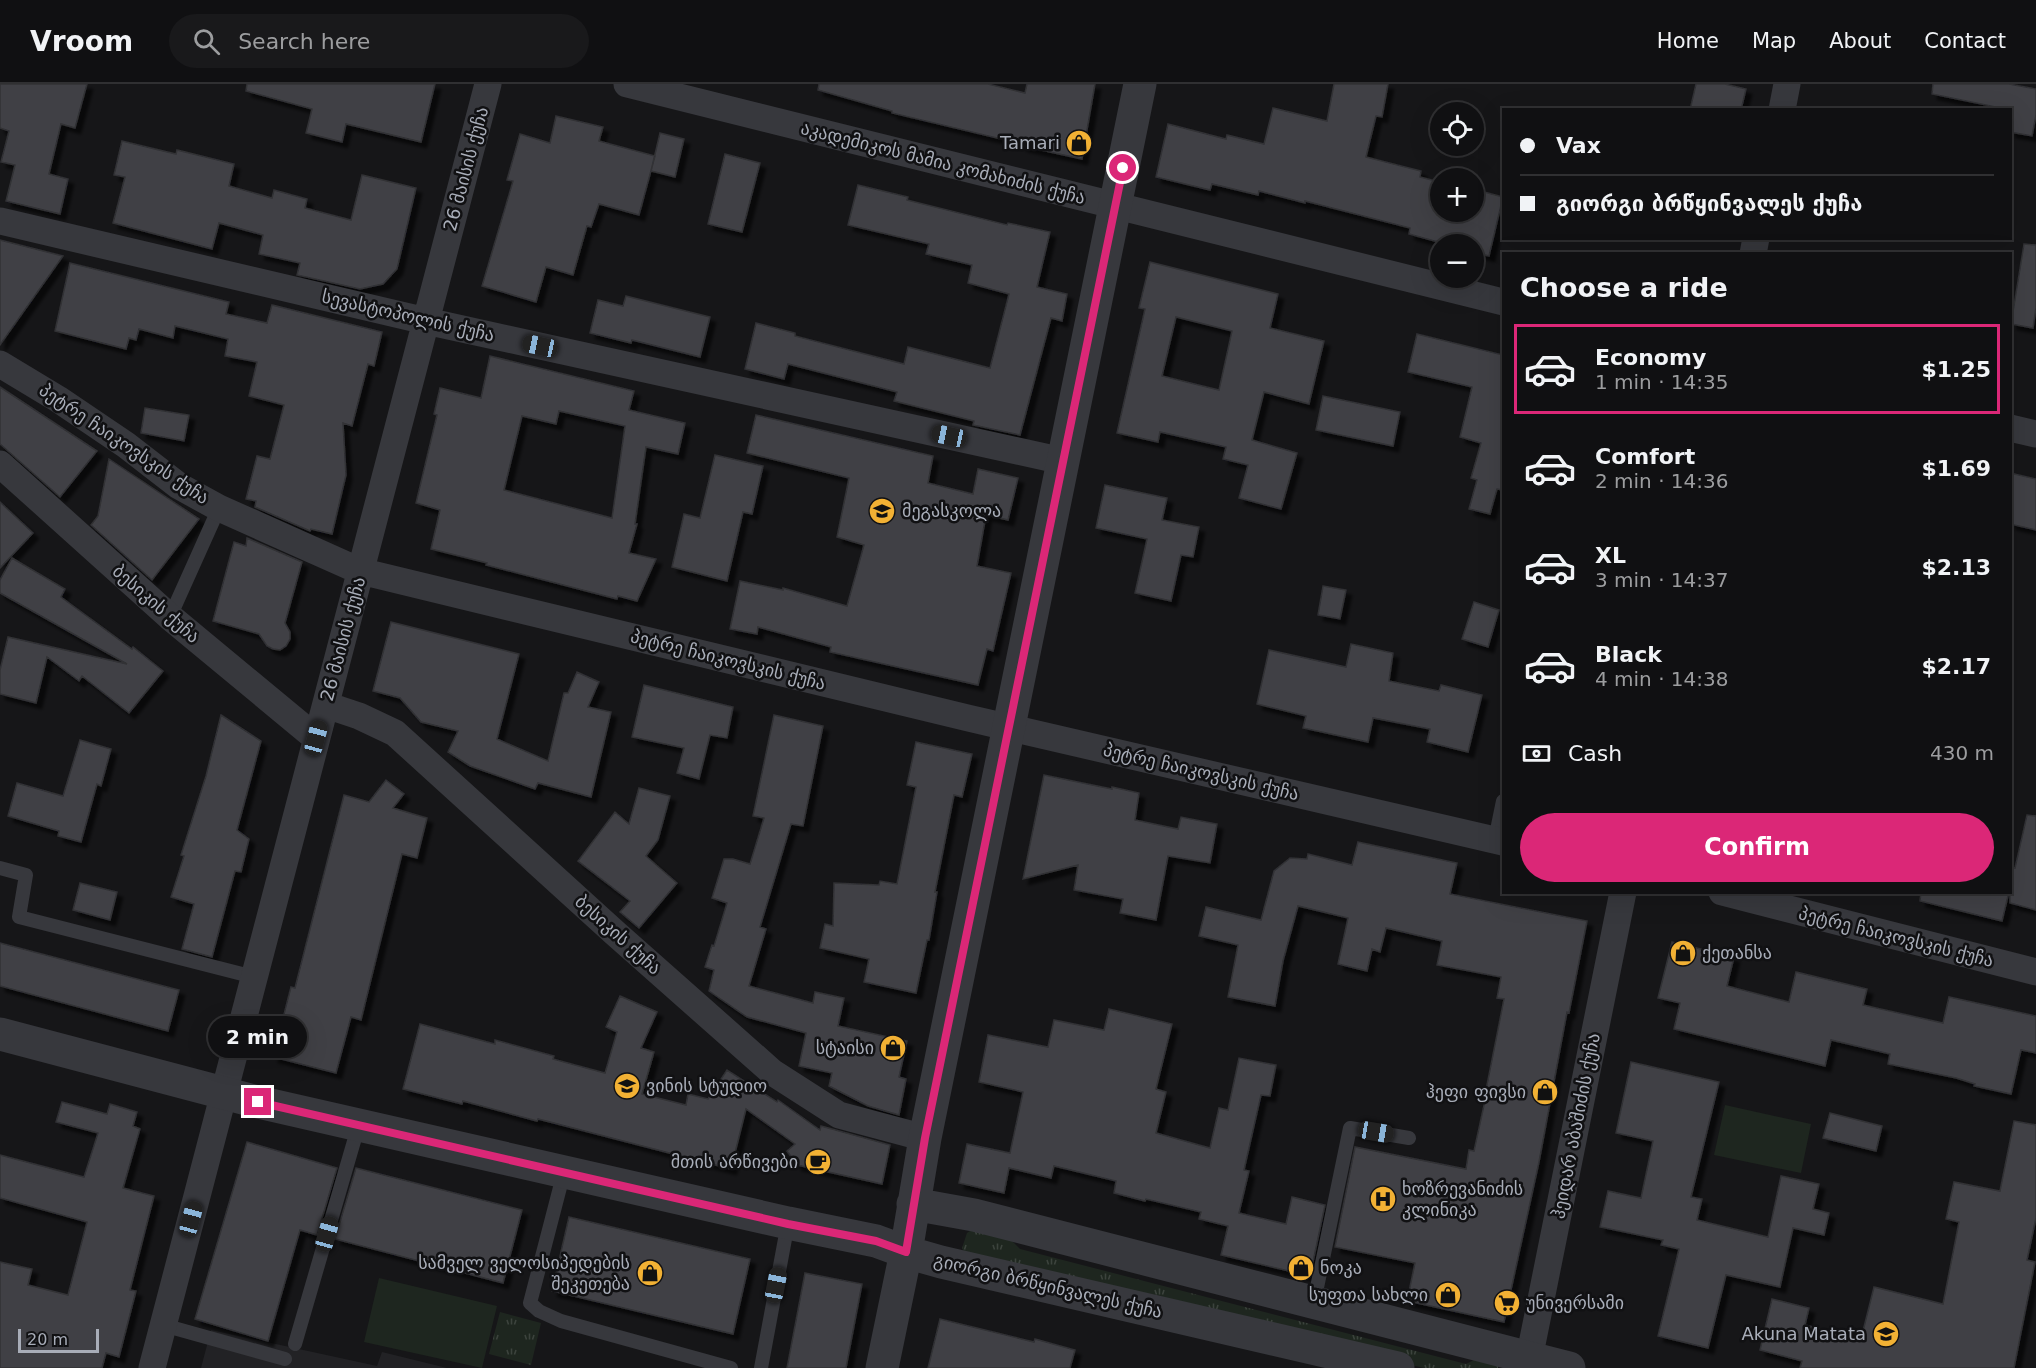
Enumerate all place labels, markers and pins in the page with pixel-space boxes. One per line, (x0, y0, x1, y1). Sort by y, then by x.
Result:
shop icon: Tamari (1064, 128, 1094, 158)
place label: Tamari (999, 132, 1060, 153)
school or university icon: მეგასკოლა (867, 496, 897, 526)
place label: მეგასკოლა (902, 500, 1001, 521)
shop icon: ქეთანსა (1668, 938, 1698, 968)
place label: ქეთანსა (1702, 942, 1772, 963)
shop icon: სტაისი (878, 1033, 908, 1063)
place label: სტაისი (816, 1037, 874, 1058)
school or university icon: ვინის სტუდიო (612, 1071, 642, 1101)
place label: ვინის სტუდიო (646, 1075, 767, 1096)
shop icon: ჰეფი ფივსი (1530, 1077, 1560, 1107)
place label: ჰეფი ფივსი (1426, 1081, 1526, 1102)
cafe icon: მთის არწივები (803, 1147, 833, 1177)
place label: მთის არწივები (671, 1151, 798, 1172)
place label: ხოზრევანიძის კლინიკა (1402, 1178, 1523, 1220)
hospital icon: ხოზრევანიძის კლინიკა (1368, 1184, 1398, 1214)
place label: სამველ ველოსიპედების შეკეთება (418, 1252, 630, 1294)
shop icon: ნოკა (1286, 1253, 1316, 1283)
place label: ნოკა (1320, 1257, 1362, 1278)
shop icon: სამველ ველოსიპედების შეკეთება (635, 1258, 665, 1288)
shop icon: სუფთა სახლი (1433, 1280, 1463, 1310)
place label: სუფთა სახლი (1309, 1284, 1428, 1305)
supermarket icon: უნივერსამი (1492, 1288, 1522, 1318)
place label: უნივერსამი (1526, 1292, 1624, 1313)
school or university icon: Akuna Matata (1871, 1319, 1901, 1349)
place label: Akuna Matata (1742, 1323, 1866, 1344)

